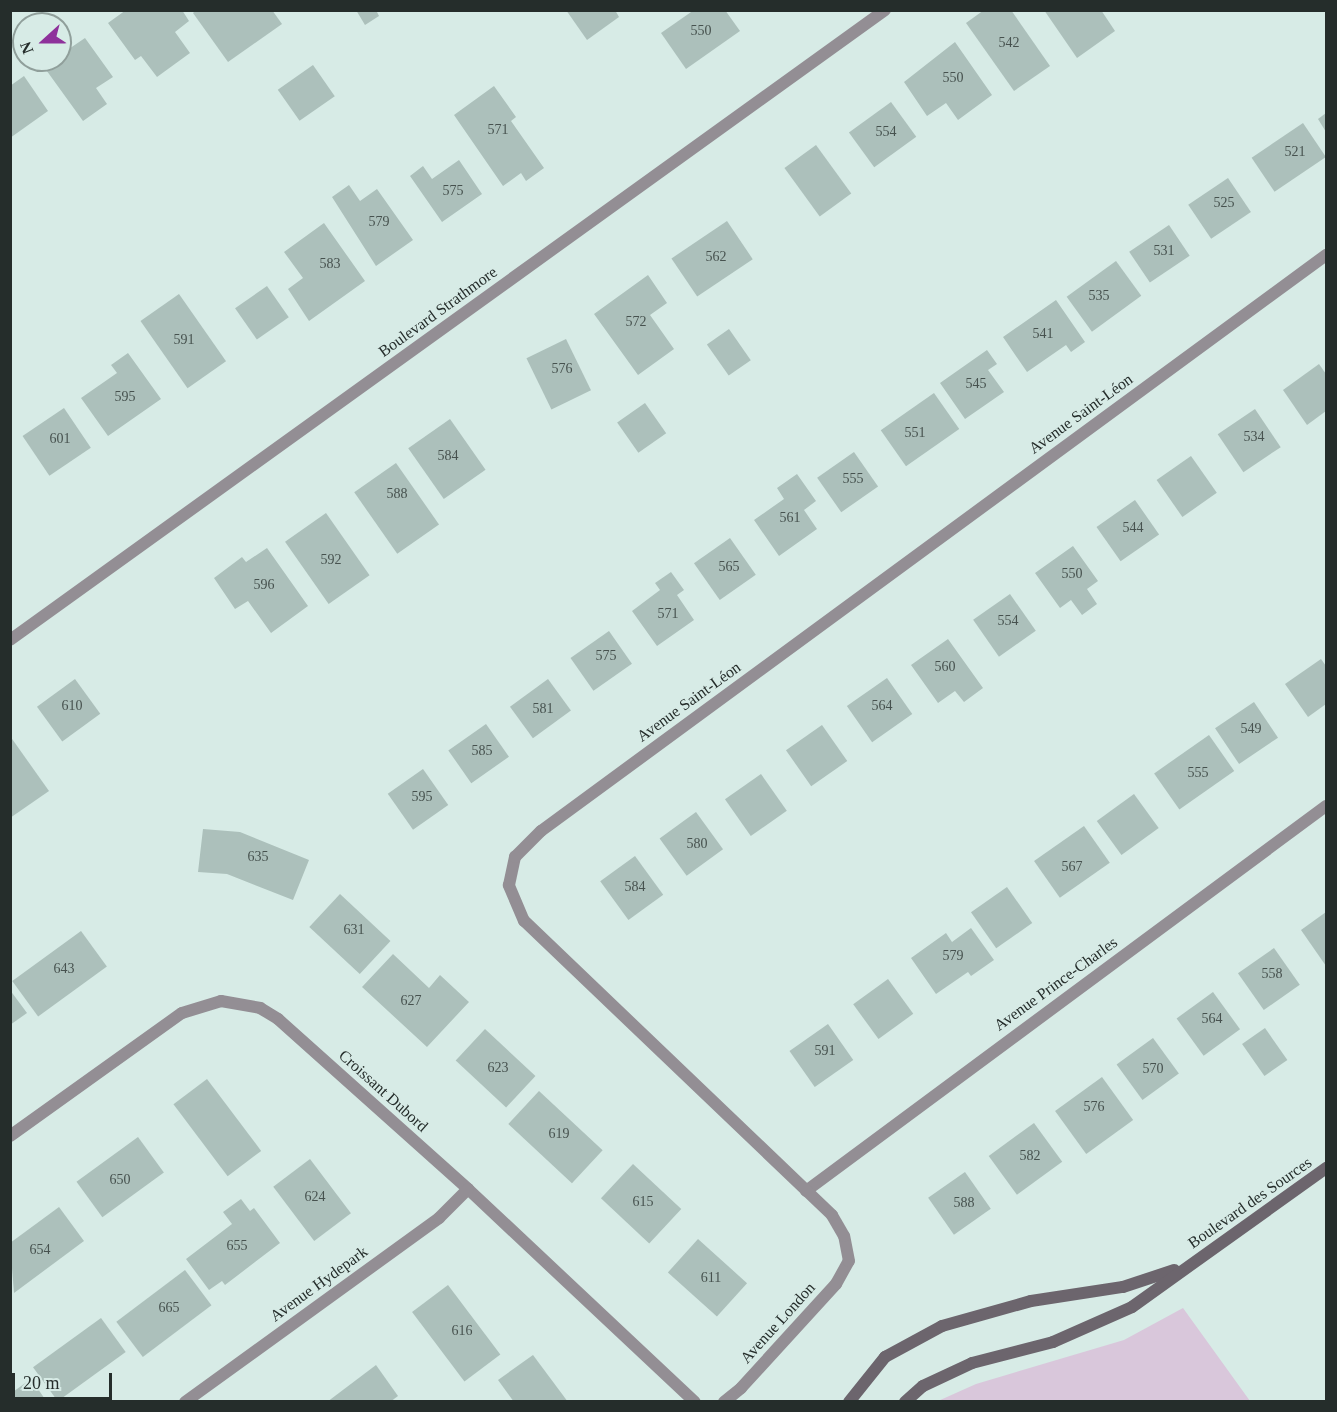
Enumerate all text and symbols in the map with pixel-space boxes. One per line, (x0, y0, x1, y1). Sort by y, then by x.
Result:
north arrow (12, 12, 72, 72)
house number: 550 (690, 23, 712, 39)
house number: 542 (998, 35, 1020, 51)
text: N (17, 39, 37, 56)
house number: 550 (942, 70, 964, 86)
house number: 571 (488, 122, 508, 138)
house number: 554 (876, 124, 896, 140)
house number: 521 (1284, 144, 1306, 160)
house number: 575 (442, 183, 464, 199)
house number: 525 (1214, 195, 1234, 211)
house number: 579 (368, 214, 389, 230)
house number: 531 (1154, 243, 1174, 259)
house number: 562 (706, 249, 726, 265)
house number: 583 (320, 256, 340, 272)
street label: Boulevard Strathmore (375, 263, 501, 361)
house number: 535 (1088, 288, 1110, 304)
house number: 572 (626, 314, 646, 330)
house number: 541 (1032, 326, 1054, 342)
house number: 591 (174, 332, 195, 348)
house number: 576 (552, 361, 572, 377)
street label: Avenue Saint-Léon (1025, 370, 1137, 458)
house number: 545 (966, 376, 986, 392)
house number: 595 (114, 389, 136, 405)
house number: 551 (904, 425, 926, 441)
house number: 534 (1244, 429, 1264, 445)
house number: 601 (50, 431, 70, 447)
house number: 584 (438, 448, 458, 464)
house number: 555 (842, 471, 864, 487)
house number: 588 (386, 486, 408, 502)
house number: 561 (780, 510, 800, 526)
house number: 544 (1122, 520, 1144, 536)
house number: 592 (320, 552, 342, 568)
house number: 565 (718, 559, 740, 575)
house number: 550 (1062, 566, 1082, 582)
house number: 596 (254, 577, 274, 593)
house number: 571 (658, 606, 678, 622)
house number: 554 (998, 613, 1018, 629)
house number: 575 (596, 648, 616, 664)
street label: Avenue Saint-Léon (633, 658, 745, 746)
house number: 560 (934, 659, 956, 675)
house number: 610 (62, 698, 82, 714)
house number: 564 (872, 698, 892, 714)
house number: 581 (532, 701, 554, 717)
house number: 549 (1240, 721, 1262, 737)
house number: 585 (472, 743, 492, 759)
house number: 555 (1188, 765, 1208, 781)
house number: 595 (412, 789, 432, 805)
house number: 580 (686, 836, 708, 852)
house number: 635 (248, 849, 268, 865)
house number: 567 (1062, 859, 1082, 875)
house number: 584 (624, 879, 646, 895)
house number: 631 (344, 922, 364, 938)
street label: Avenue Prince-Charles (991, 933, 1121, 1035)
house number: 579 (942, 948, 964, 964)
house number: 643 (54, 961, 74, 977)
house number: 558 (1262, 966, 1282, 982)
house number: 627 (400, 993, 422, 1009)
house number: 564 (1202, 1011, 1222, 1027)
house number: 591 (814, 1043, 836, 1059)
street label: Croissant Dubord (334, 1046, 432, 1136)
house number: 623 (488, 1060, 508, 1076)
house number: 570 (1142, 1061, 1164, 1077)
house number: 576 (1084, 1099, 1104, 1115)
house number: 619 (548, 1126, 570, 1142)
house number: 582 (1020, 1148, 1040, 1164)
street label: Boulevard des Sources (1184, 1153, 1316, 1253)
house number: 650 (110, 1172, 130, 1188)
house number: 624 (304, 1189, 326, 1205)
house number: 615 (632, 1194, 654, 1210)
house number: 588 (954, 1195, 974, 1211)
house number: 655 (226, 1238, 248, 1254)
house number: 654 (30, 1242, 51, 1258)
street label: Avenue Hydepark (267, 1242, 371, 1326)
house number: 611 (701, 1270, 721, 1286)
street label: Avenue London (737, 1279, 819, 1367)
house number: 665 (158, 1300, 180, 1316)
house number: 616 (452, 1323, 472, 1339)
scale bar (15, 1361, 116, 1399)
text: 20 m (23, 1373, 60, 1393)

